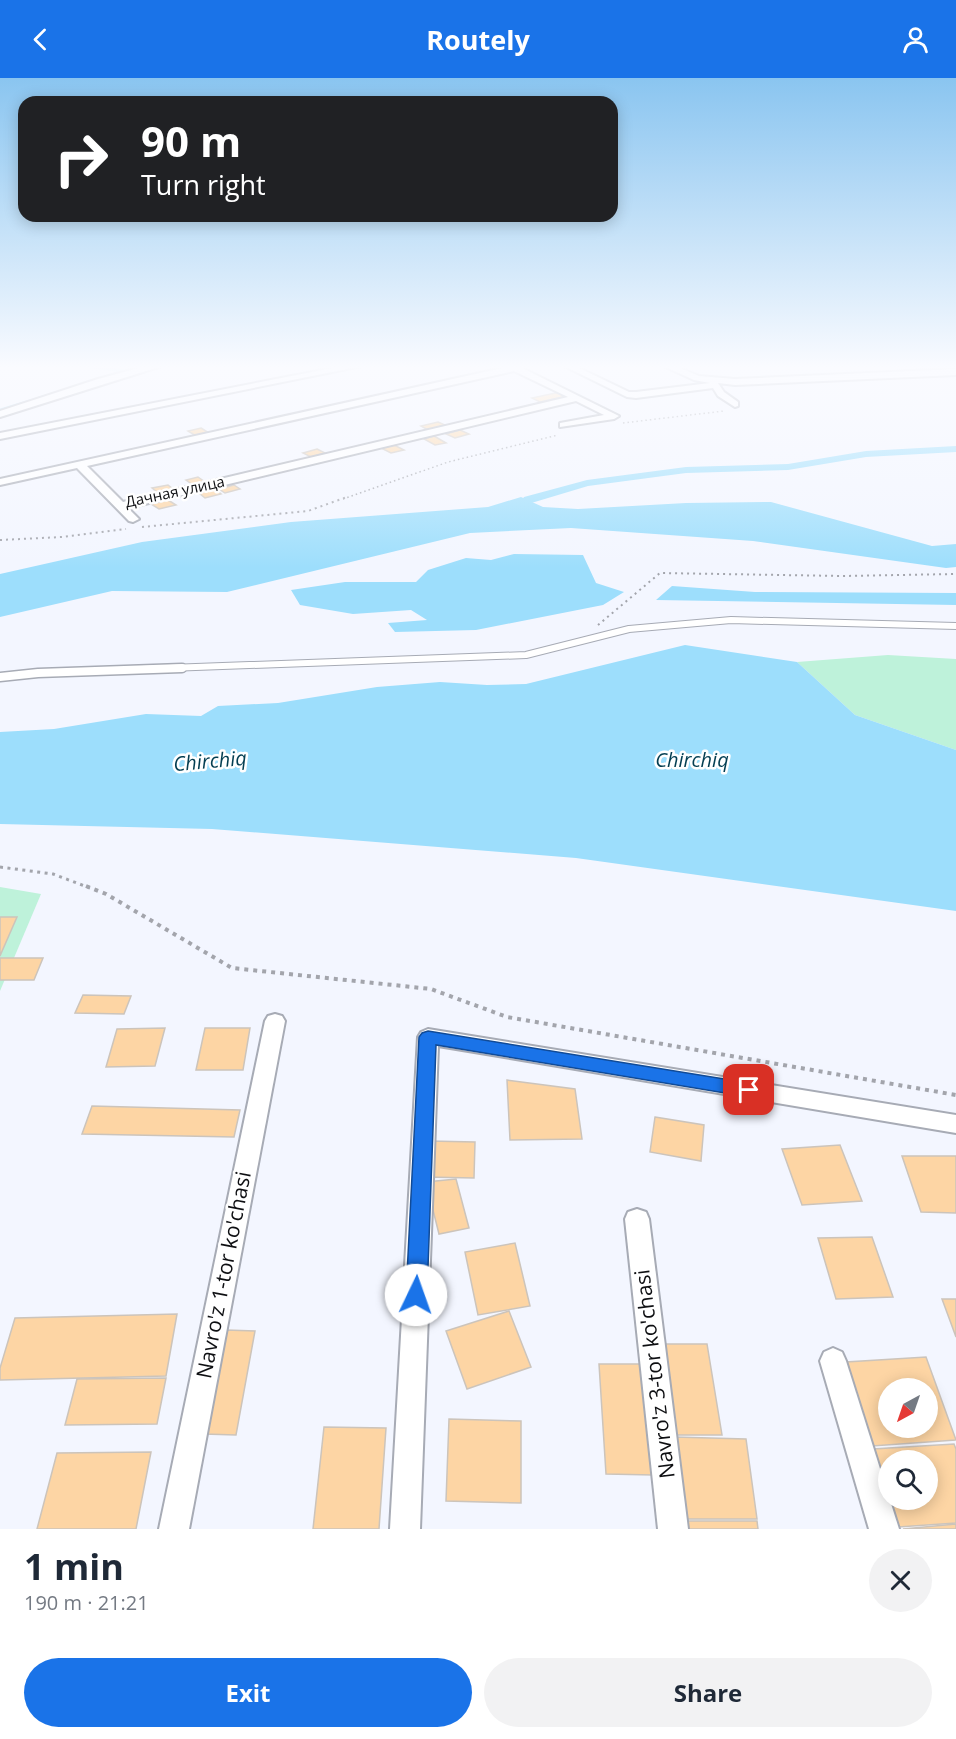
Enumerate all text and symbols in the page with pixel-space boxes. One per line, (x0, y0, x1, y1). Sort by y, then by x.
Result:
text: Routely (426, 21, 530, 58)
icon: back (24, 23, 57, 56)
icon: person (899, 23, 932, 56)
text: 90 m (141, 112, 241, 169)
icon: right (42, 120, 120, 198)
text: Turn right (141, 166, 266, 203)
street label: Дачная улица (123, 471, 226, 511)
water label: Chirchiq (172, 744, 248, 777)
water label: Chirchiq (655, 746, 729, 773)
pin (723, 1064, 774, 1115)
icon: arrive (732, 1073, 765, 1106)
street label: Navro'z 1-tor ko'chasi (189, 1169, 257, 1381)
position arrow (384, 1263, 448, 1327)
street label: Navro'z 3-tor ko'chasi (627, 1268, 681, 1480)
north arrow (878, 1378, 938, 1438)
map controls (878, 1378, 938, 1510)
button: search (878, 1450, 938, 1510)
text: 1 min (24, 1542, 124, 1591)
button: close (869, 1549, 932, 1612)
text: 190 m · 21:21 (24, 1589, 149, 1616)
button: Exit (24, 1658, 472, 1727)
button: Share (484, 1658, 932, 1727)

